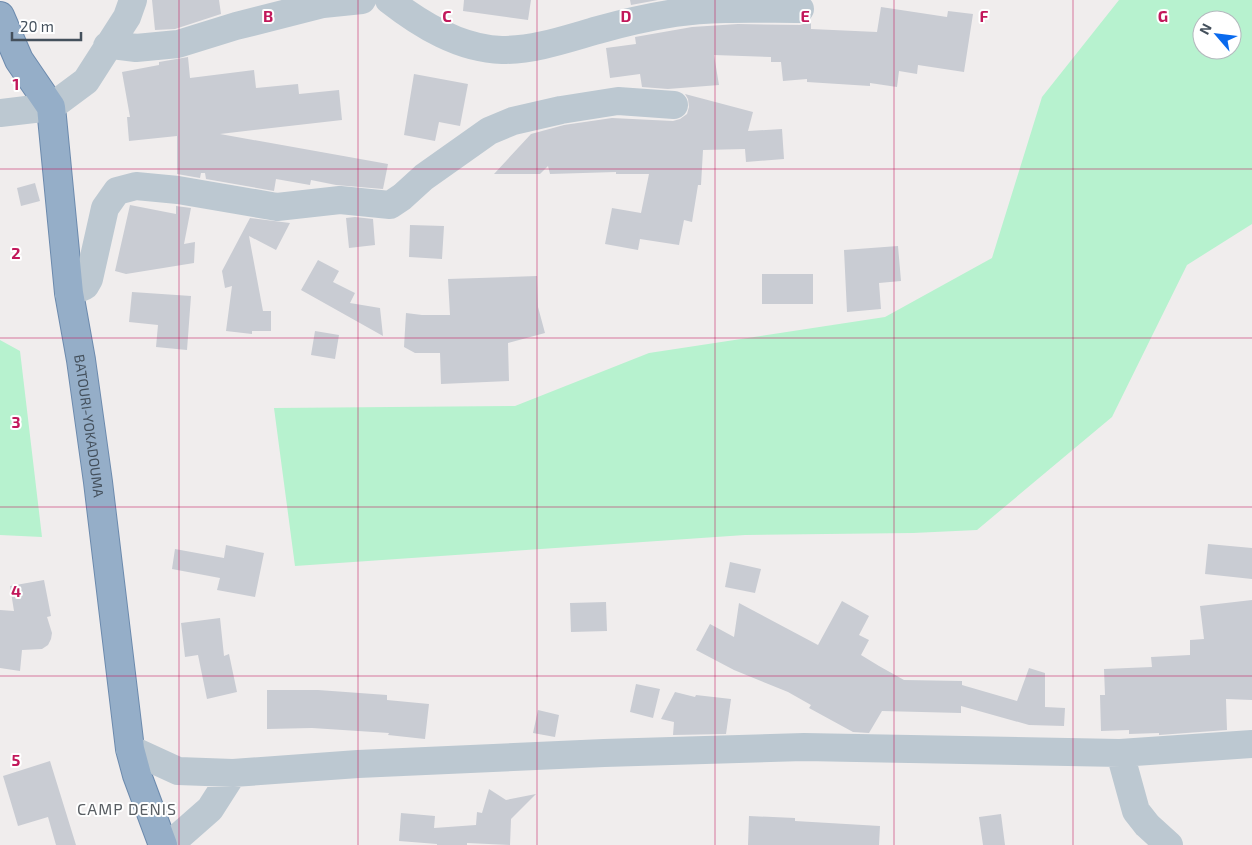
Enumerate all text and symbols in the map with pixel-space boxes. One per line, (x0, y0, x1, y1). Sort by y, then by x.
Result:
text: B (263, 6, 273, 25)
text: C (442, 6, 452, 25)
text: D (621, 6, 632, 25)
text: E (800, 6, 810, 25)
text: F (980, 6, 989, 25)
text: G (1158, 6, 1168, 25)
scale bar (12, 10, 81, 42)
north arrow (1192, 10, 1242, 60)
text: 20 m (20, 17, 54, 35)
text: N (1195, 20, 1215, 37)
text: 1 (13, 74, 19, 93)
text: 2 (11, 243, 21, 262)
street label: BATOURI-YOKADOUMA (72, 353, 108, 498)
text: 3 (11, 412, 21, 431)
text: 4 (11, 581, 21, 600)
text: 5 (12, 750, 21, 769)
district label: CAMP DENIS (77, 799, 177, 818)

